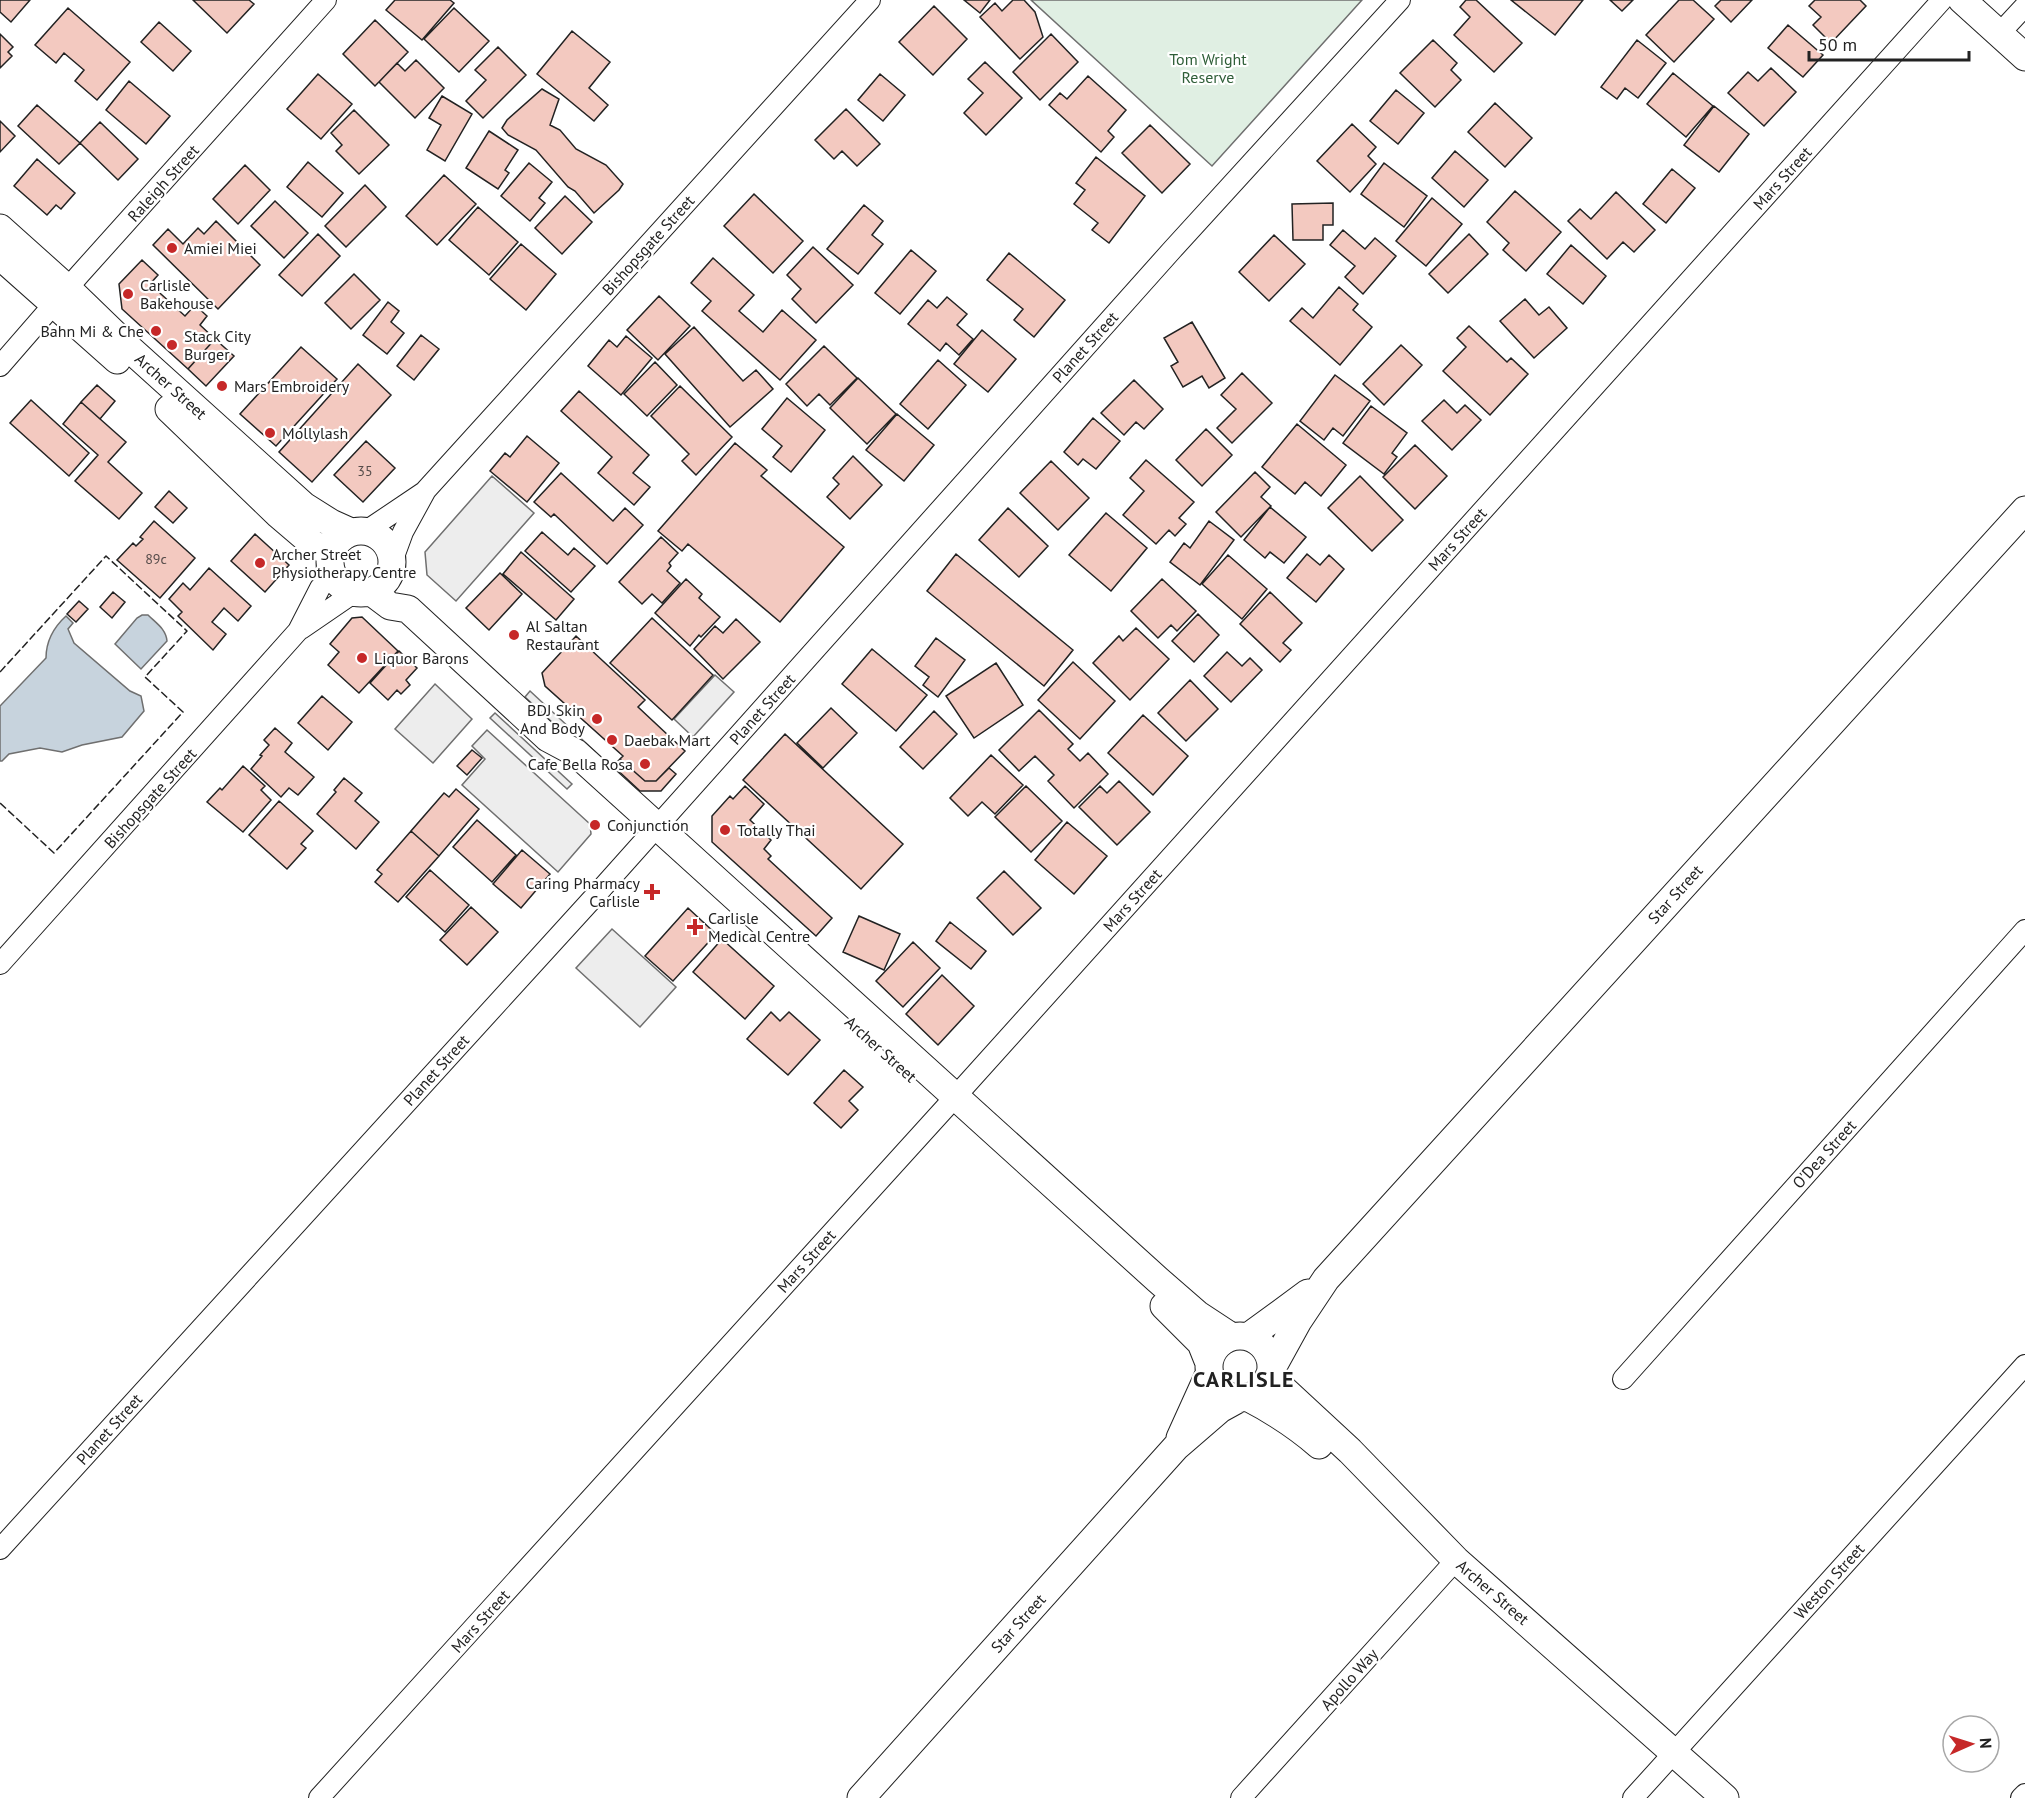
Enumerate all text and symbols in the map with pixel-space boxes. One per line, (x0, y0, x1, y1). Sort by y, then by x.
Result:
scale bar (1809, 24, 1970, 62)
text: 50 m (1818, 33, 1857, 56)
park label: Tom Wright Reserve (1169, 49, 1247, 87)
street label: Raleigh Street (123, 140, 203, 226)
street label: Mars Street (1749, 142, 1816, 214)
street label: Bishopsgate Street (598, 190, 699, 299)
place label: Amiei Miei (184, 238, 257, 258)
marker: Amiei Miei (165, 241, 179, 255)
place label: Carlisle Bakehouse (140, 275, 214, 313)
marker: Carlisle Bakehouse (121, 287, 135, 301)
street label: Planet Street (1048, 307, 1123, 387)
place label: Bahn Mi & Che (40, 321, 144, 341)
marker: Bahn Mi & Che (149, 324, 163, 338)
place label: Stack City Burger (184, 326, 251, 364)
marker: Stack City Burger (165, 338, 179, 352)
street label: Archer Street (131, 349, 211, 424)
place label: Mars Embroidery (234, 376, 350, 396)
marker: Mars Embroidery (215, 379, 229, 393)
place label: Mollylash (282, 423, 348, 443)
marker: Mollylash (263, 426, 277, 440)
house number: 35 (357, 462, 373, 480)
street label: Mars Street (1424, 503, 1491, 575)
place label: Archer Street Physiotherapy Centre (272, 544, 417, 582)
house number: 89c (145, 550, 167, 568)
marker: Archer Street Physiotherapy Centre (253, 556, 267, 570)
place label: Al Saltan Restaurant (526, 616, 600, 654)
marker: Al Saltan Restaurant (507, 628, 521, 642)
place label: Liquor Barons (374, 648, 469, 668)
marker: Liquor Barons (355, 651, 369, 665)
street label: Planet Street (725, 669, 800, 749)
place label: BDJ Skin And Body (520, 700, 586, 738)
marker: BDJ Skin And Body (590, 712, 604, 726)
place label: Daebak Mart (624, 730, 711, 750)
marker: Daebak Mart (605, 733, 619, 747)
street label: Bishopsgate Street (100, 743, 201, 852)
place label: Cafe Bella Rosa (528, 754, 633, 774)
marker: Cafe Bella Rosa (638, 757, 652, 771)
place label: Conjunction (607, 815, 689, 835)
marker: Conjunction (588, 818, 602, 832)
place label: Totally Thai (737, 820, 816, 840)
marker: Totally Thai (718, 823, 732, 837)
street label: Star Street (1643, 860, 1707, 928)
street label: Mars Street (1099, 864, 1166, 936)
place label: Caring Pharmacy Carlisle (525, 873, 641, 911)
marker: Caring Pharmacy Carlisle (645, 885, 659, 899)
place label: Carlisle Medical Centre (708, 908, 810, 946)
marker: Carlisle Medical Centre (686, 918, 704, 936)
street label: Archer Street (841, 1012, 921, 1087)
street label: Planet Street (399, 1030, 474, 1110)
street label: O'Dea Street (1788, 1115, 1860, 1192)
street label: Mars Street (773, 1225, 840, 1297)
district label: CARLISLE (1193, 1365, 1295, 1393)
street label: Planet Street (72, 1389, 147, 1469)
street label: Weston Street (1790, 1539, 1869, 1623)
street label: Archer Street (1453, 1555, 1534, 1629)
street label: Mars Street (447, 1585, 514, 1657)
street label: Star Street (986, 1589, 1050, 1657)
street label: Apollo Way (1316, 1643, 1382, 1714)
north arrow (1941, 1714, 2001, 1774)
text: N (1976, 1737, 1996, 1749)

